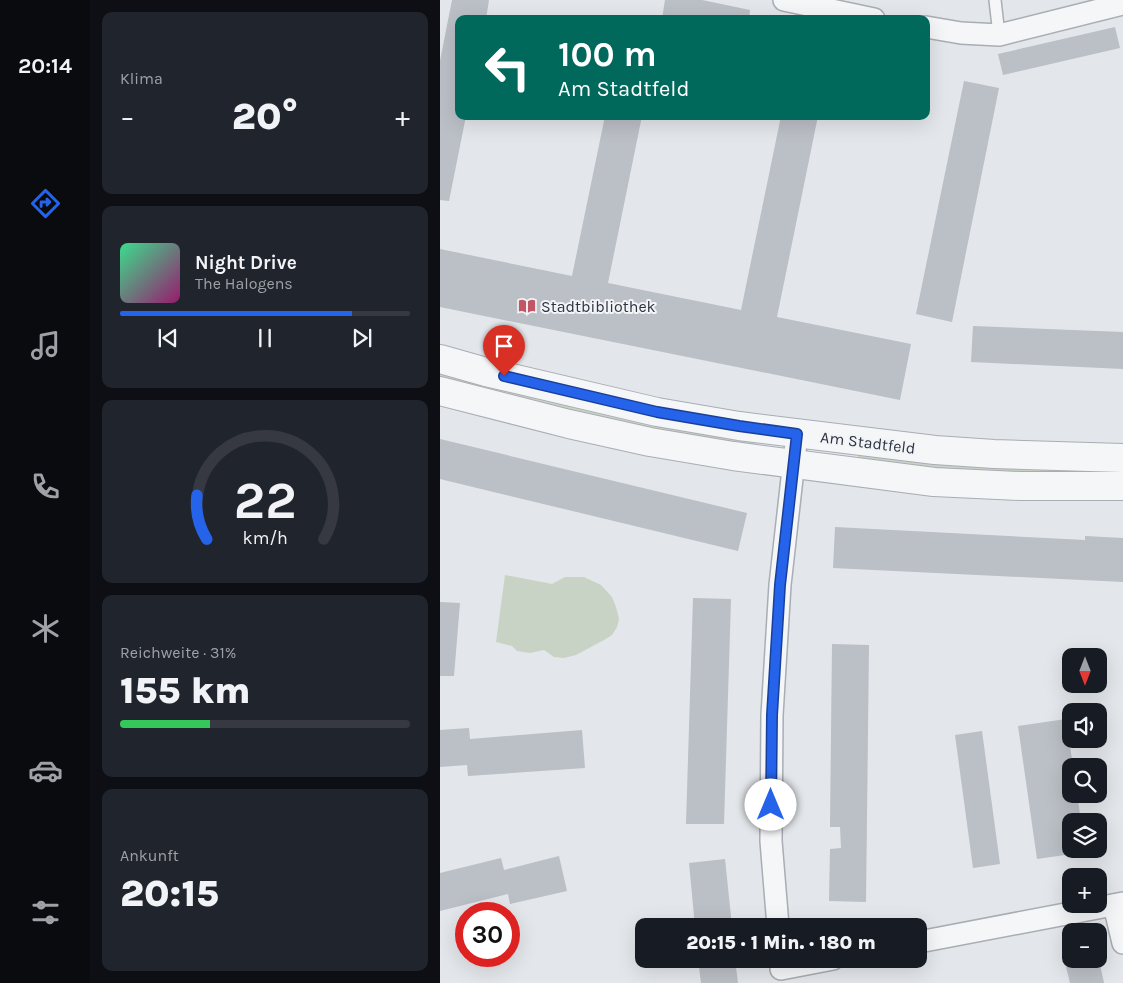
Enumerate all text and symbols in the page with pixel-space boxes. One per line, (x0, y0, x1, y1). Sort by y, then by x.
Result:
text: 100 m (558, 34, 657, 75)
icon: left (475, 35, 540, 100)
text: 20:14 (18, 53, 72, 79)
text: Klima (120, 69, 163, 88)
text: Am Stadtfeld (558, 76, 689, 102)
text: 20° (232, 94, 298, 139)
text: − (120, 100, 135, 133)
text: + (395, 100, 410, 133)
icon: directions (28, 186, 63, 221)
text: Night Drive (195, 252, 297, 274)
text: The Halogens (195, 274, 293, 293)
library icon: Stadtbibliothek (517, 296, 537, 316)
place label: Stadtbibliothek (541, 297, 656, 316)
icon: previous (154, 324, 182, 352)
icon: pause (251, 324, 279, 352)
icon: next (348, 324, 376, 352)
pin (483, 325, 525, 376)
icon: music (28, 328, 63, 363)
icon: arrive (490, 332, 518, 360)
street label: Am Stadtfeld (819, 427, 917, 458)
icon: phone (28, 469, 63, 504)
text: 22 (234, 470, 296, 531)
text: km/h (242, 528, 288, 549)
icon: climate (28, 611, 63, 646)
text: Reichweite · 31% (120, 643, 236, 662)
north arrow (1062, 648, 1108, 692)
map controls (1062, 648, 1107, 968)
text: 155 km (120, 668, 251, 713)
button: sound (1062, 703, 1107, 748)
icon: car (28, 753, 63, 788)
button: search (1062, 758, 1107, 803)
position arrow (744, 778, 796, 830)
button: layers (1062, 813, 1107, 858)
text: Ankunft (120, 846, 179, 865)
button: + (1062, 868, 1107, 913)
text: 20:15 (120, 871, 219, 916)
icon: filters (28, 895, 63, 930)
speed limit sign: 30 (455, 902, 520, 967)
button: − (1062, 923, 1107, 968)
text: 20:15 · 1 Min. · 180 m (686, 932, 876, 954)

